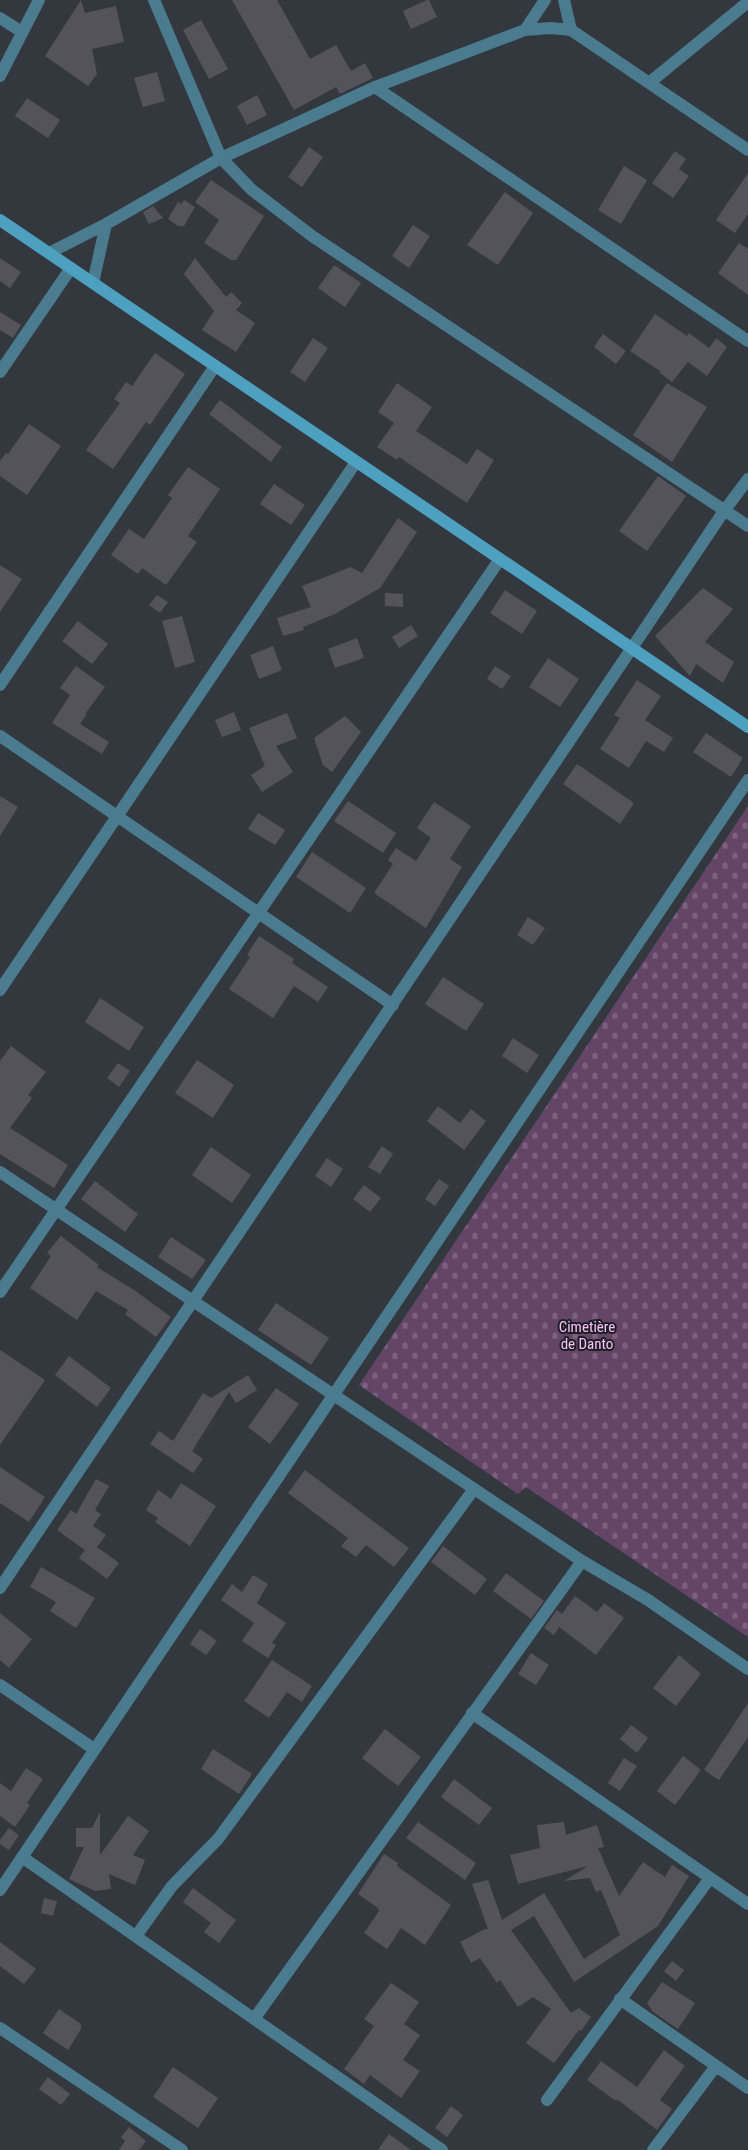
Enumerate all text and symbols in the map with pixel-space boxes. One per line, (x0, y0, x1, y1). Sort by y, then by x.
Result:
park label: Cimetière de Danto (559, 1318, 615, 1353)

